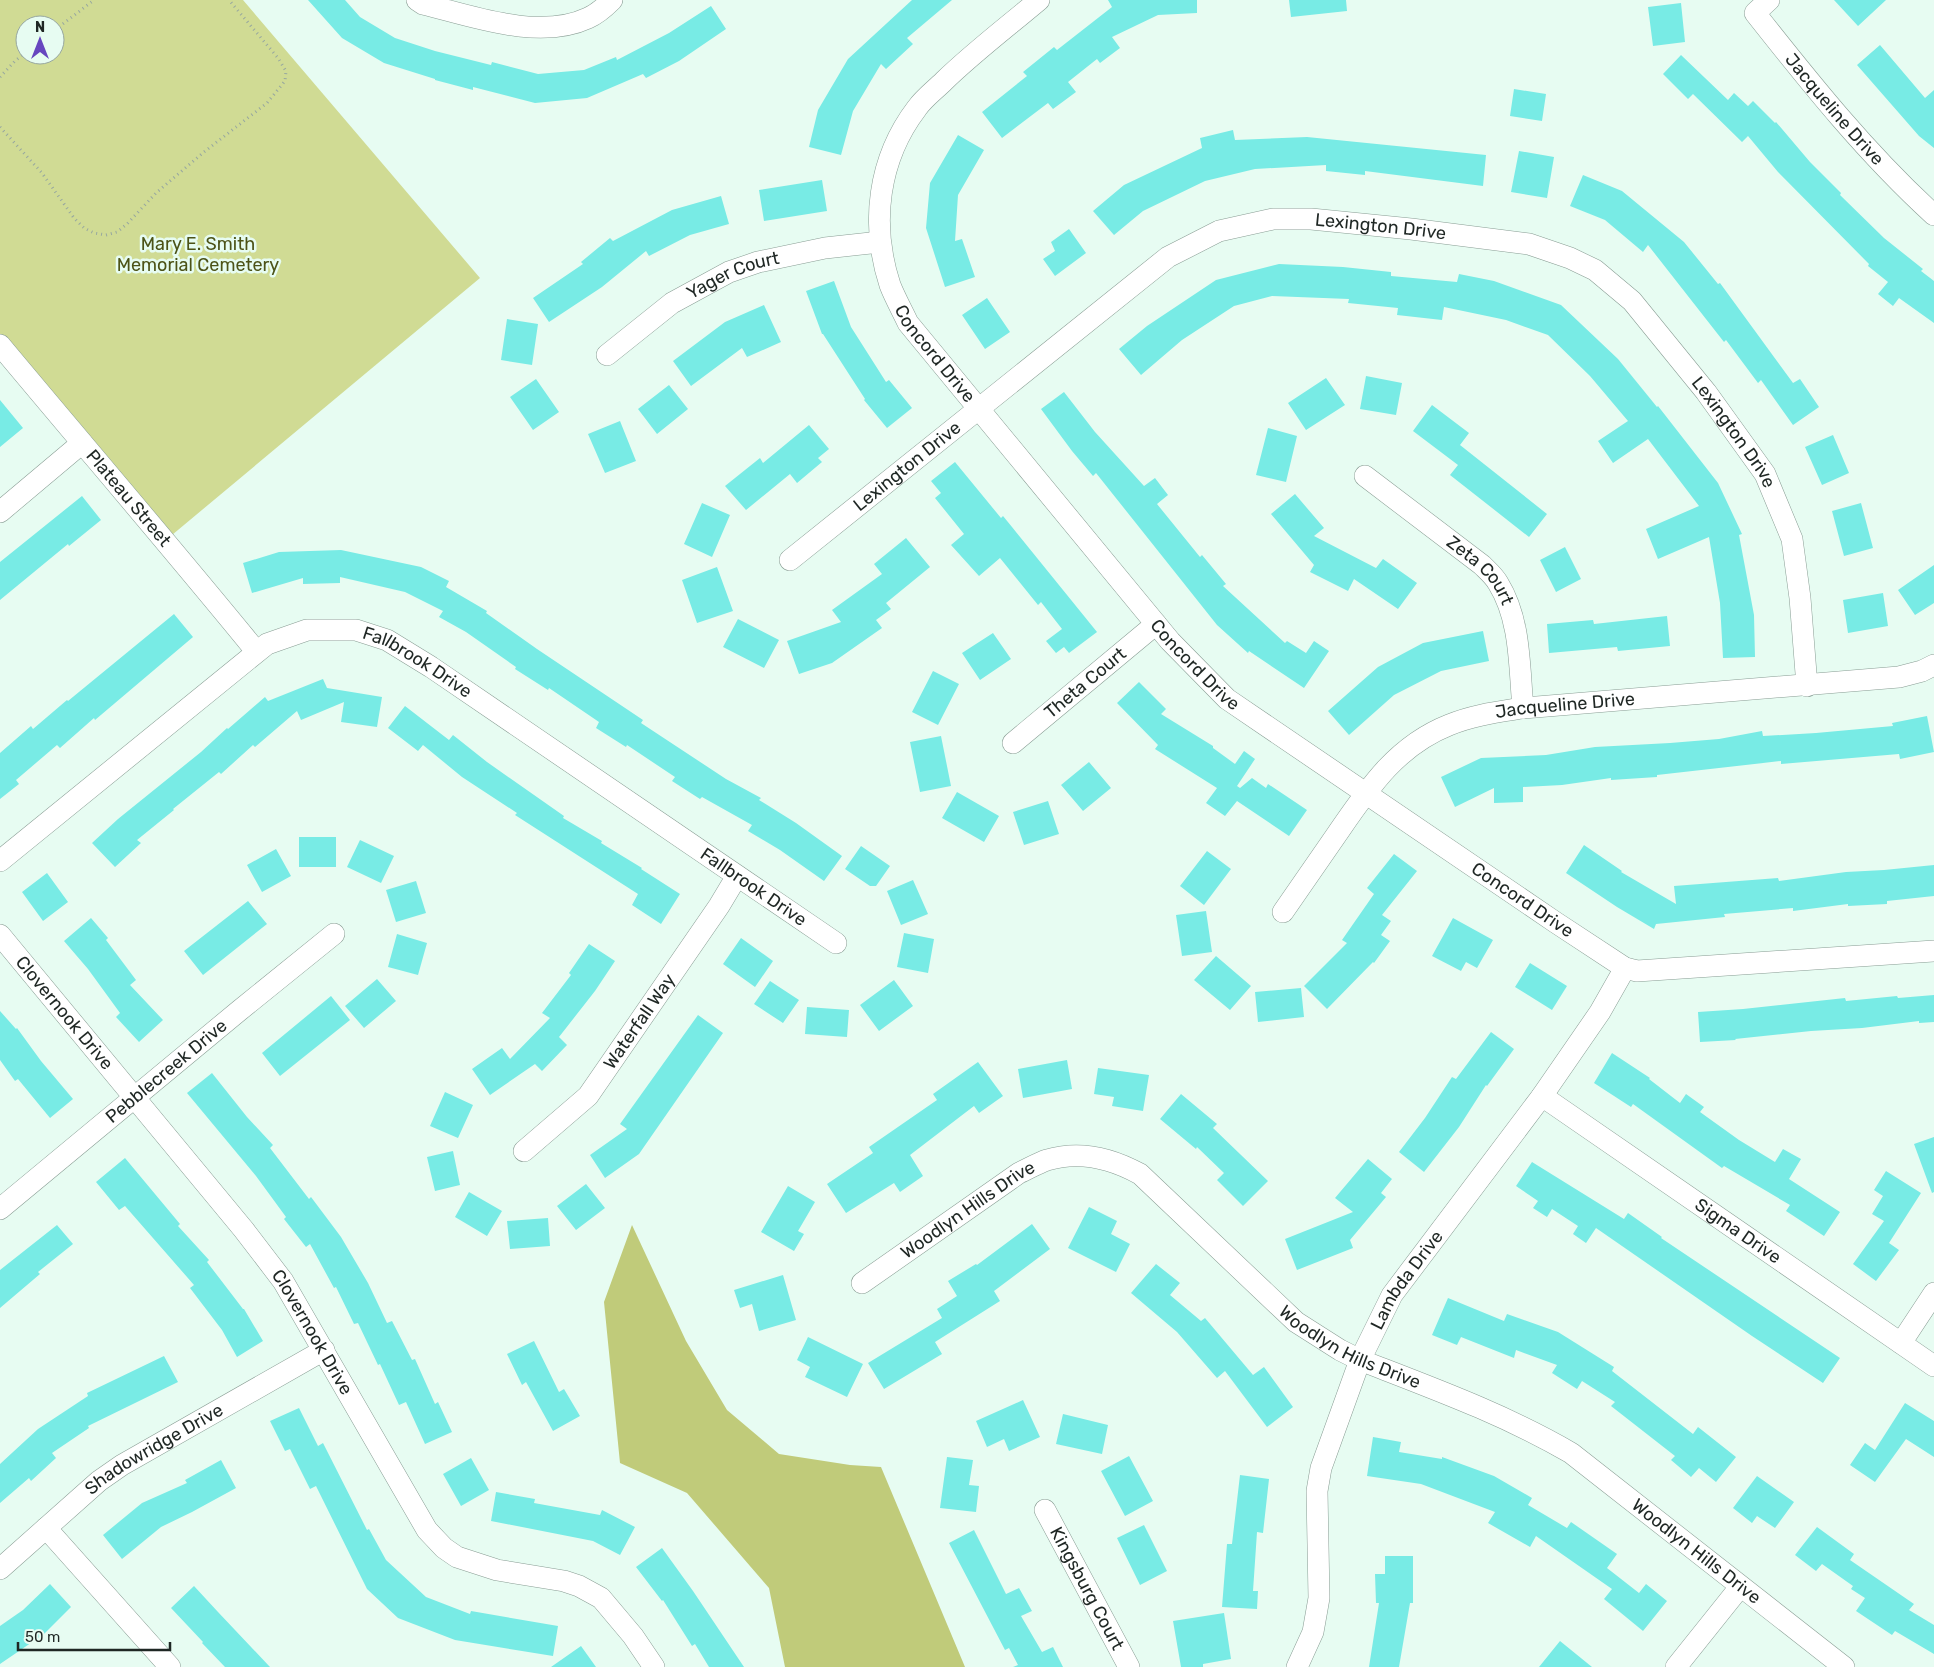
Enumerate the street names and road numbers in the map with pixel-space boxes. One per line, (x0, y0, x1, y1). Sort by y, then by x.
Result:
street label: Jacqueline Drive (1780, 49, 1889, 170)
street label: Lexington Drive (1314, 208, 1447, 244)
street label: Yager Court (683, 247, 781, 304)
street label: Concord Drive (890, 301, 980, 407)
street label: Lexington Drive (1687, 372, 1780, 491)
street label: Lexington Drive (849, 416, 965, 516)
street label: Plateau Street (82, 445, 176, 551)
street label: Zeta Court (1442, 531, 1518, 608)
street label: Concord Drive (1146, 615, 1244, 715)
street label: Fallbrook Drive (360, 622, 476, 703)
street label: Theta Court (1040, 643, 1131, 723)
street label: Jacqueline Drive (1493, 688, 1636, 723)
street label: Fallbrook Drive (696, 843, 811, 931)
street label: Concord Drive (1467, 857, 1578, 942)
street label: Clovernook Drive (11, 951, 118, 1074)
street label: Waterfall Way (599, 969, 680, 1073)
street label: Pebblecreek Drive (101, 1014, 231, 1128)
street label: Woodlyn Hills Drive (897, 1156, 1039, 1263)
street label: Sigma Drive (1691, 1194, 1785, 1268)
street label: Lambda Drive (1366, 1226, 1448, 1333)
street label: Clovernook Drive (267, 1265, 357, 1399)
street label: Woodlyn Hills Drive (1274, 1301, 1424, 1393)
street label: Shadowridge Drive (80, 1399, 227, 1499)
street label: Woodlyn Hills Drive (1627, 1494, 1765, 1609)
street label: Kingsburg Court (1045, 1523, 1129, 1654)

